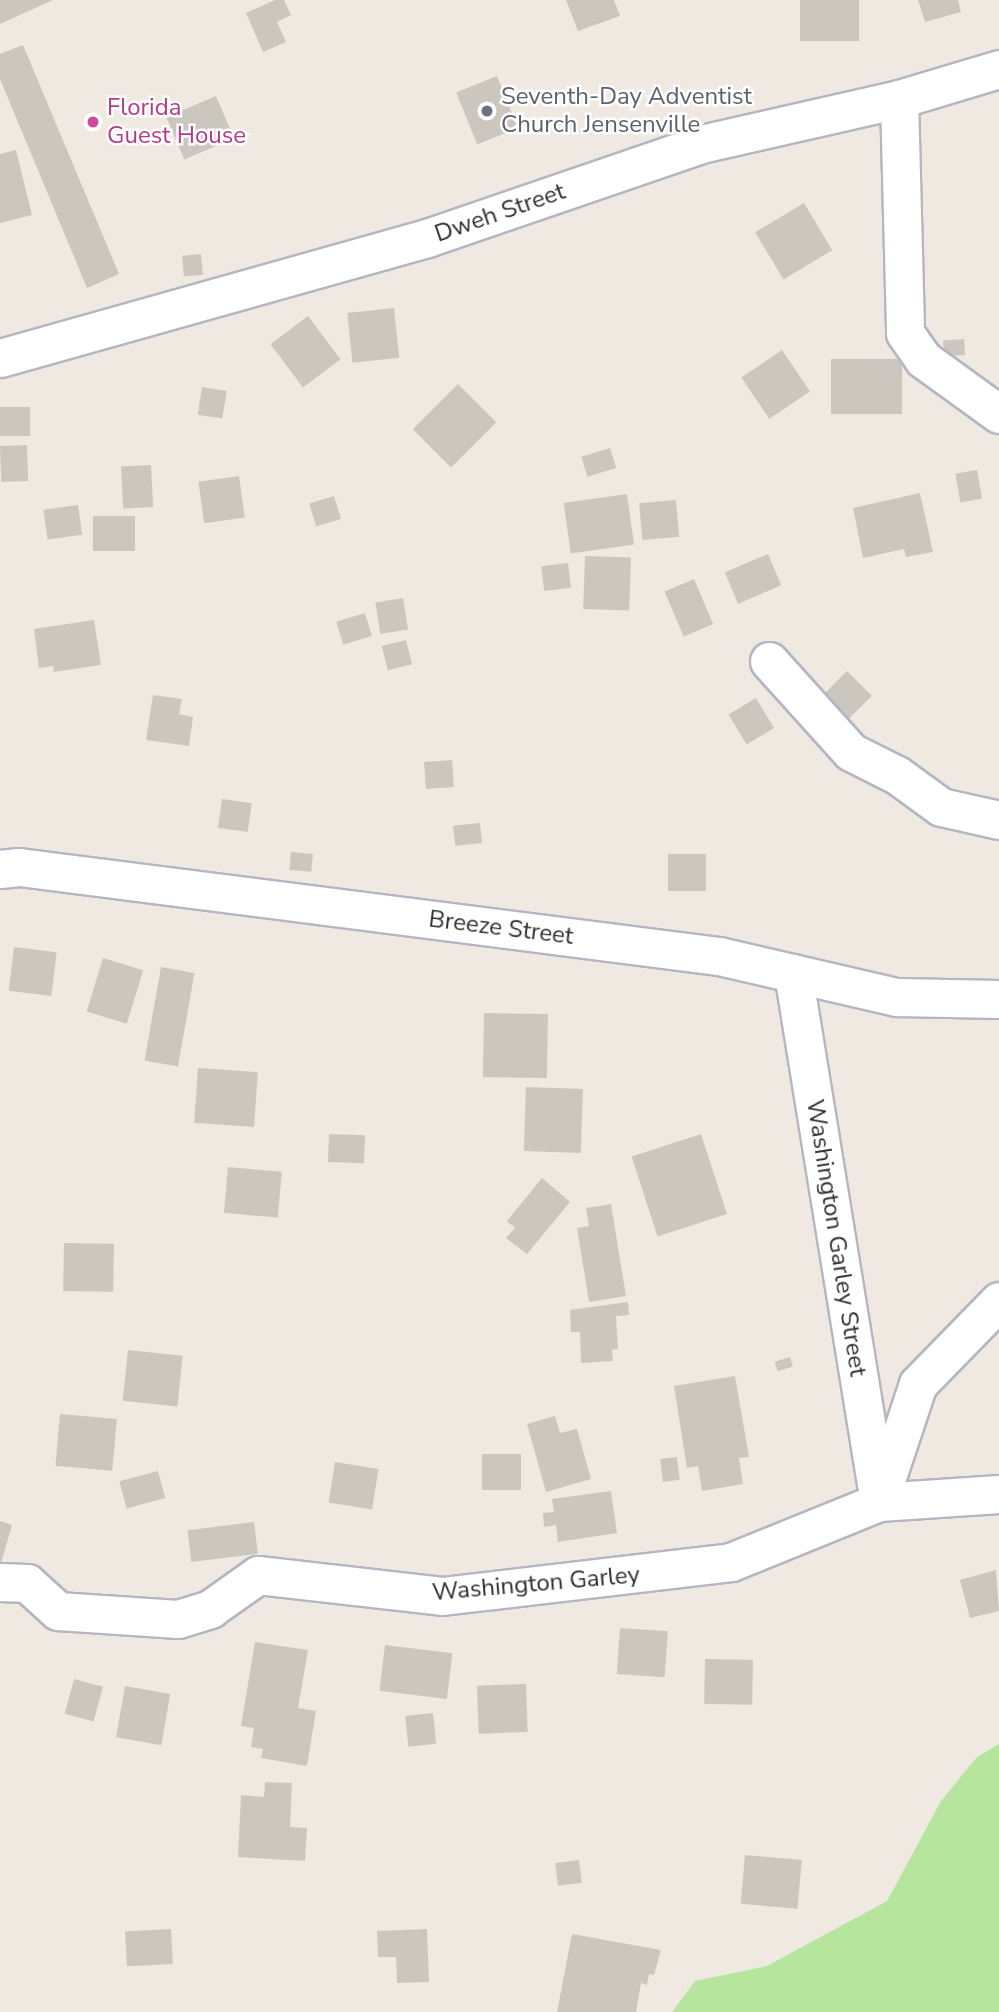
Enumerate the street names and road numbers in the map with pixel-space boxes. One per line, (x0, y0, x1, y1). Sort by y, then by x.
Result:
street label: Dweh Street (431, 177, 569, 249)
street label: Breeze Street (427, 905, 575, 951)
street label: Washington Garley Street (800, 1097, 872, 1379)
street label: Washington Garley (431, 1561, 641, 1607)

